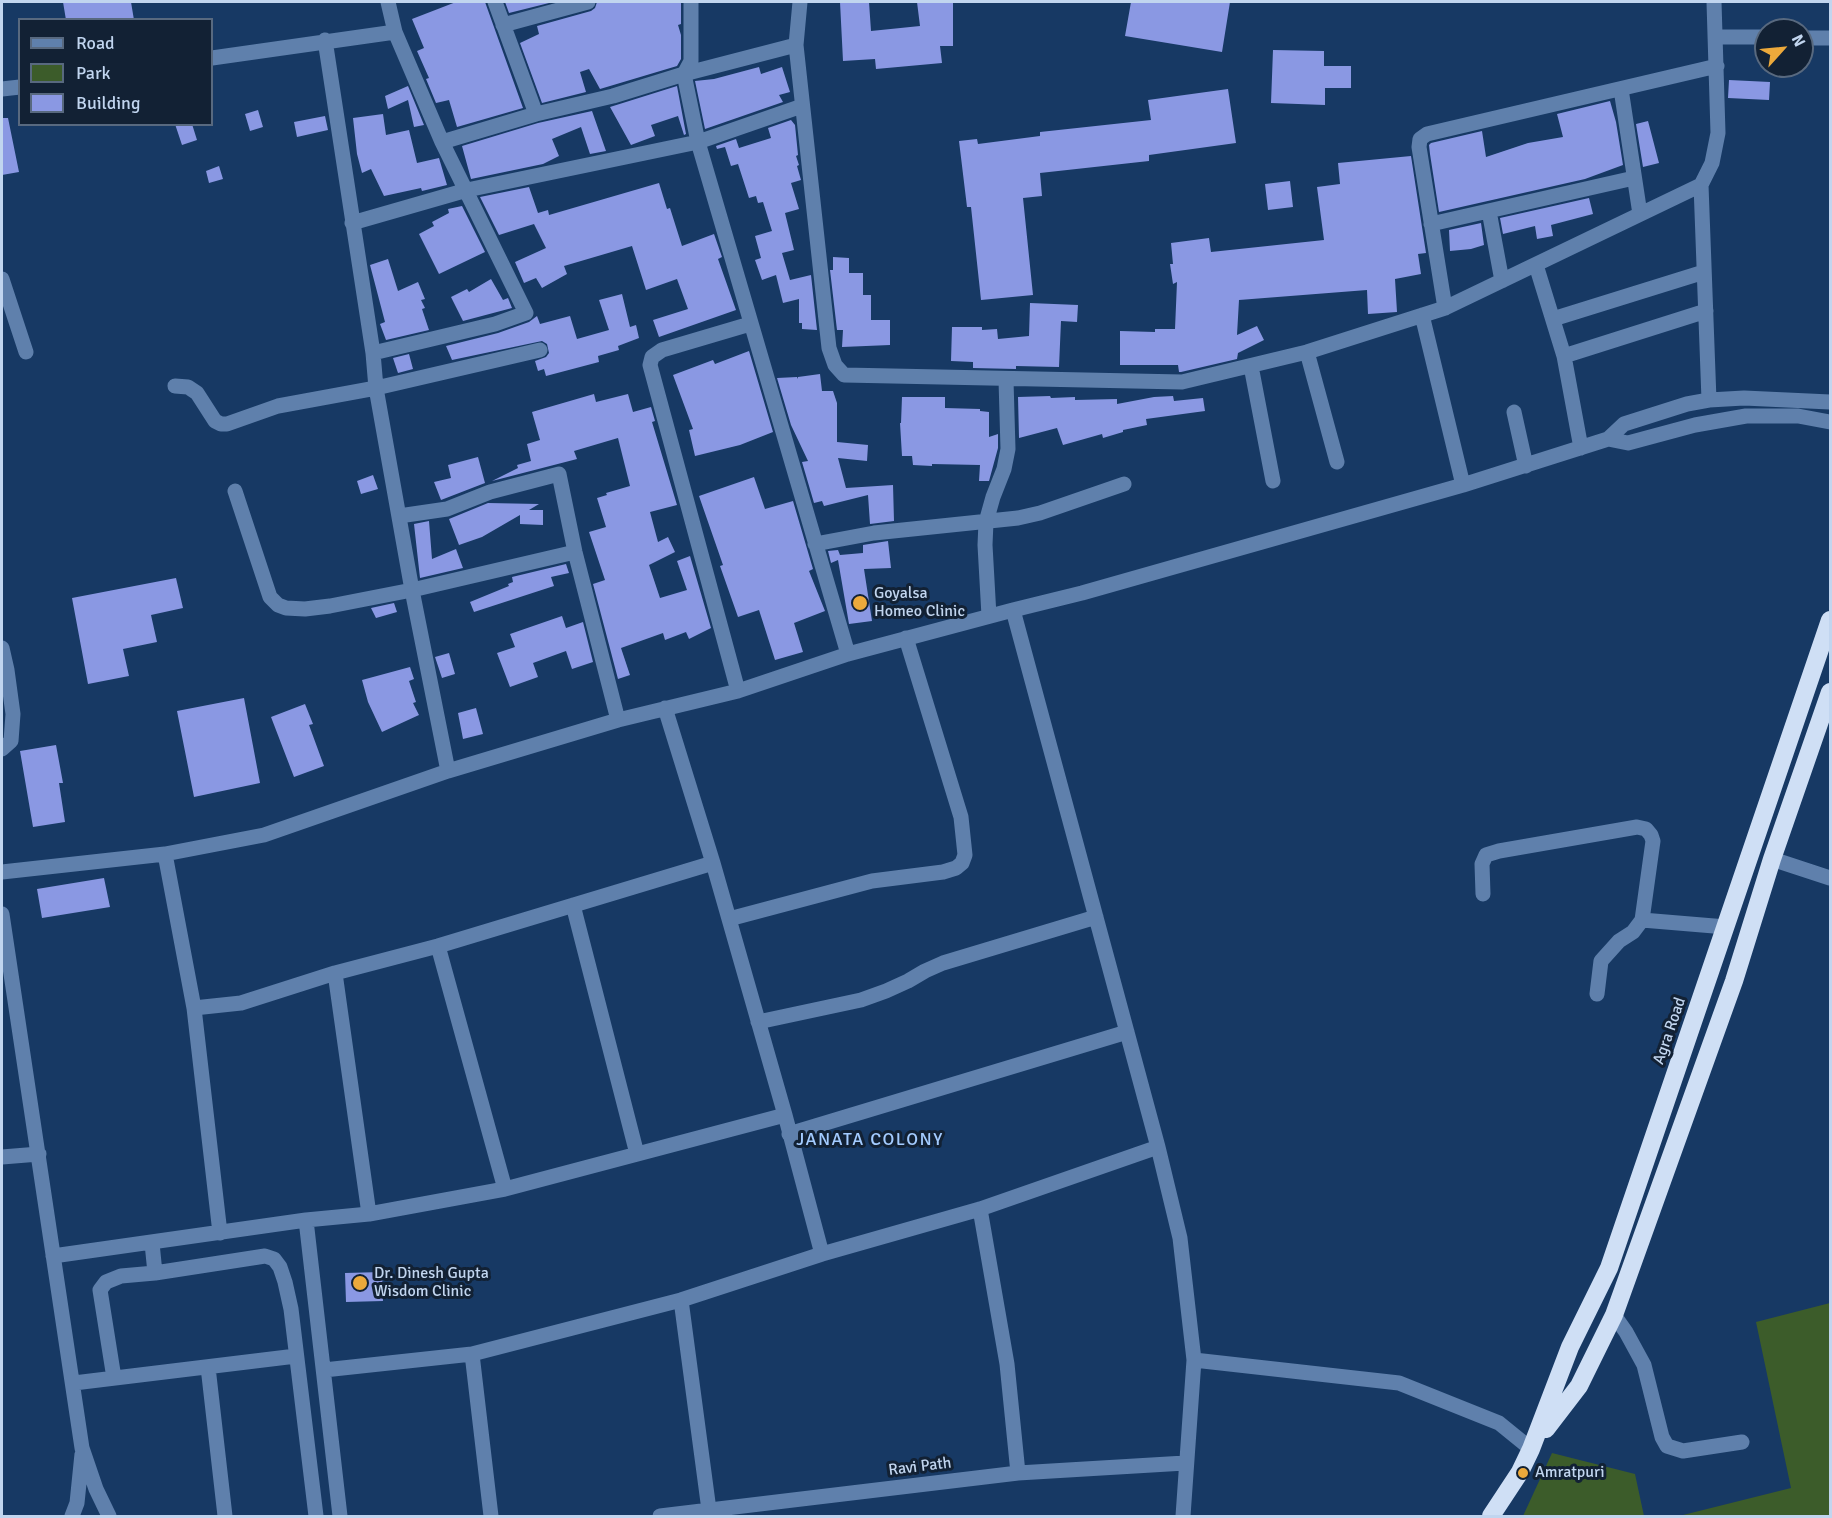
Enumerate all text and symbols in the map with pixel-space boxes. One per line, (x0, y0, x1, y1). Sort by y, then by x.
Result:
legend (18, 18, 213, 126)
north arrow (1754, 18, 1814, 78)
text: N (1787, 31, 1810, 50)
text: Road (76, 32, 115, 54)
text: Park (76, 62, 111, 84)
text: Building (76, 92, 140, 114)
place label: Goyalsa Homeo Clinic (874, 584, 965, 622)
marker: Goyalsa Homeo Clinic (851, 594, 869, 612)
street label: Agra Road (1650, 995, 1690, 1067)
district label: JANATA COLONY (796, 1129, 944, 1151)
place label: Dr. Dinesh Gupta Wisdom Clinic (374, 1264, 489, 1302)
marker: Dr. Dinesh Gupta Wisdom Clinic (351, 1274, 369, 1292)
street label: Ravi Path (887, 1454, 953, 1480)
place label: Amratpuri (1535, 1463, 1605, 1483)
marker: Amratpuri (1516, 1466, 1530, 1480)

